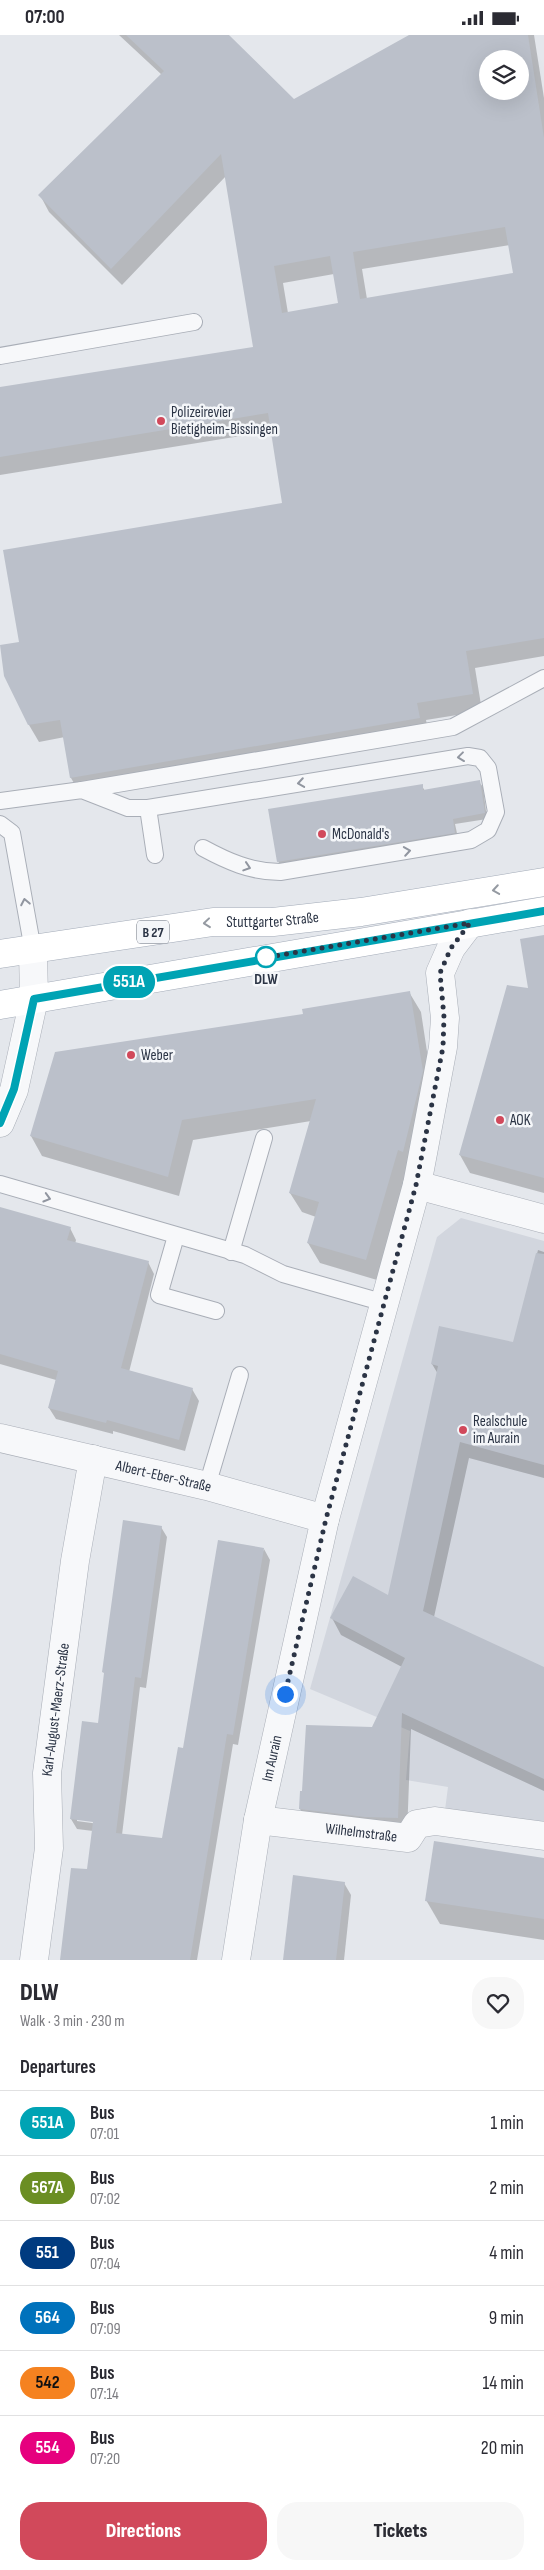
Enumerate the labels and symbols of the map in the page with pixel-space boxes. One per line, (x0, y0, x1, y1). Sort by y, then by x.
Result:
place label: Polizeirevier Bietigheim-Bissingen (171, 403, 278, 439)
marker: Polizeirevier Bietigheim-Bissingen (155, 415, 167, 427)
one-way arrow (457, 751, 465, 762)
one-way arrow (296, 778, 305, 788)
place label: McDonald's (332, 825, 390, 844)
marker: McDonald's (316, 828, 328, 840)
one-way arrow (403, 846, 412, 856)
one-way arrow (243, 862, 251, 872)
one-way arrow (492, 884, 500, 895)
one-way arrow (21, 897, 31, 906)
street label: Stuttgarter Straße (226, 907, 320, 932)
one-way arrow (203, 917, 211, 928)
road number: B 27 (137, 921, 169, 944)
marker: DLW (255, 946, 277, 968)
line badge: 551A (94, 966, 164, 998)
place label: DLW (254, 970, 278, 989)
place label: Weber (141, 1046, 174, 1065)
marker: Weber (125, 1049, 137, 1061)
place label: AOK (509, 1111, 531, 1130)
marker: AOK (494, 1114, 506, 1126)
one-way arrow (42, 1192, 51, 1203)
place label: Realschule im Aurain (473, 1412, 527, 1448)
marker: Realschule im Aurain (457, 1424, 469, 1436)
street label: Albert-Eber-Straße (113, 1455, 214, 1496)
street label: Karl-August-Maerz-Straße (37, 1642, 74, 1777)
your location (273, 1682, 298, 1707)
street label: Im Aurain (257, 1733, 286, 1783)
street label: Wilhelmstraße (324, 1819, 398, 1846)

